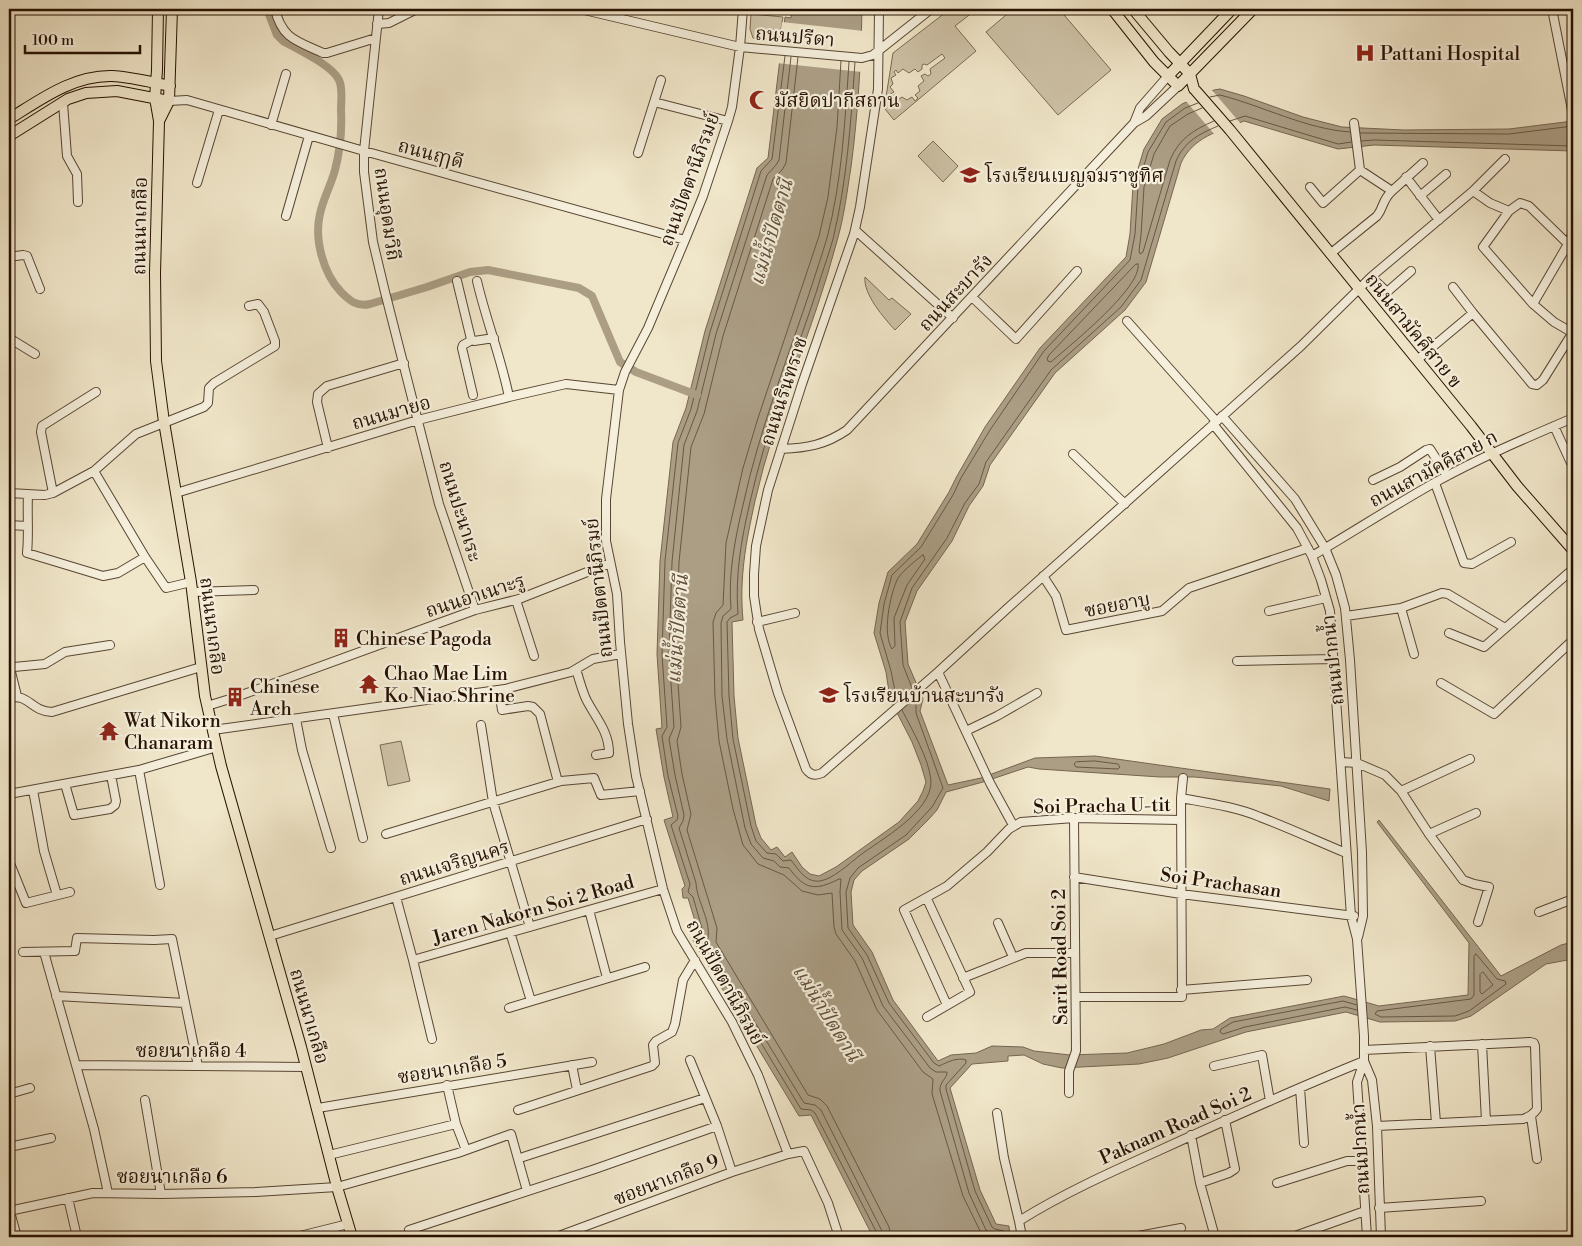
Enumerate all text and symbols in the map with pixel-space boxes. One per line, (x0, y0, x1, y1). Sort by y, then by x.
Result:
scale bar (25, 22, 140, 54)
street label: ถนนปรีดา (754, 22, 836, 52)
text: 100 m (32, 31, 74, 50)
hospital icon: Pattani Hospital (1354, 42, 1376, 64)
place label: Pattani Hospital (1380, 42, 1520, 66)
mosque icon: มัสยิดปากีสถาน (748, 89, 770, 111)
place label: มัสยิดปากีสถาน (774, 89, 900, 113)
street label: ถนนปัตตานีภิรมย์ (655, 109, 725, 249)
street label: ถนนฤๅดี (395, 134, 466, 174)
place label: โรงเรียนเบญจมราชูทิศ (984, 161, 1164, 188)
school or university icon: โรงเรียนเบญจมราชูทิศ (959, 164, 981, 186)
street label: ถนนอุดมวิถี (369, 166, 405, 262)
water label: แม่น้ำปัตตานี (741, 173, 800, 289)
street label: ถนนนาเกลือ (127, 177, 153, 275)
street label: ถนนสะบารัง (914, 249, 998, 337)
street label: ถนนสามัคคีสาย ข (1359, 268, 1467, 393)
street label: ถนนนรินทราช (755, 334, 813, 449)
street label: ถนนมายอ (349, 390, 433, 436)
street label: ถนนสามัคคีสาย ก (1365, 425, 1502, 513)
street label: ถนนปะนาเระ (433, 458, 487, 565)
street label: ถนนปัตตานีภิรมย์ (580, 517, 618, 659)
street label: ถนนอาเนาะรู (422, 569, 528, 623)
water label: แม่น้ำปัตตานี (658, 571, 695, 685)
street label: ถนนนาเกลือ (194, 576, 230, 676)
street label: ซอยอาบู (1082, 587, 1152, 623)
street label: ถนนปากน้ำ (1313, 613, 1350, 707)
building icon: Chinese Pagoda (330, 627, 352, 649)
place label: Chinese Pagoda (356, 627, 492, 651)
place label: Chao Mae Lim Ko Niao Shrine (384, 662, 515, 708)
temple icon: Chao Mae Lim Ko Niao Shrine (358, 673, 380, 695)
place label: Chinese Arch (249, 675, 319, 721)
place label: โรงเรียนบ้านสะบารัง (843, 681, 1005, 708)
school or university icon: โรงเรียนบ้านสะบารัง (818, 684, 840, 706)
building icon: Chinese Arch (224, 686, 246, 708)
place label: Wat Nikorn Chanaram (123, 709, 221, 755)
temple icon: Wat Nikorn Chanaram (98, 720, 120, 742)
street label: Soi Pracha U-tit (1033, 793, 1171, 819)
street label: ถนนเจริญนคร (396, 835, 512, 891)
street label: Soi Prachasan (1159, 863, 1283, 903)
street label: Jaren Nakorn Soi 2 Road (429, 870, 637, 951)
street label: Sarit Road Soi 2 (1047, 889, 1073, 1025)
street label: ถนนปัตตานีภิรมย์ (681, 915, 770, 1050)
water label: แม่น้ำปัตตานี (786, 959, 870, 1068)
street label: ถนนนาเกลือ (284, 966, 334, 1067)
street label: ซอยนาเกลือ 4 (136, 1039, 246, 1063)
street label: ซอยนาเกลือ 5 (396, 1049, 508, 1089)
street label: Paknam Road Soi 2 (1096, 1082, 1255, 1170)
street label: ถนนปากน้ำ (1344, 1103, 1375, 1195)
street label: ซอยนาเกลือ 9 (610, 1149, 722, 1211)
street label: ซอยนาเกลือ 6 (116, 1165, 228, 1189)

